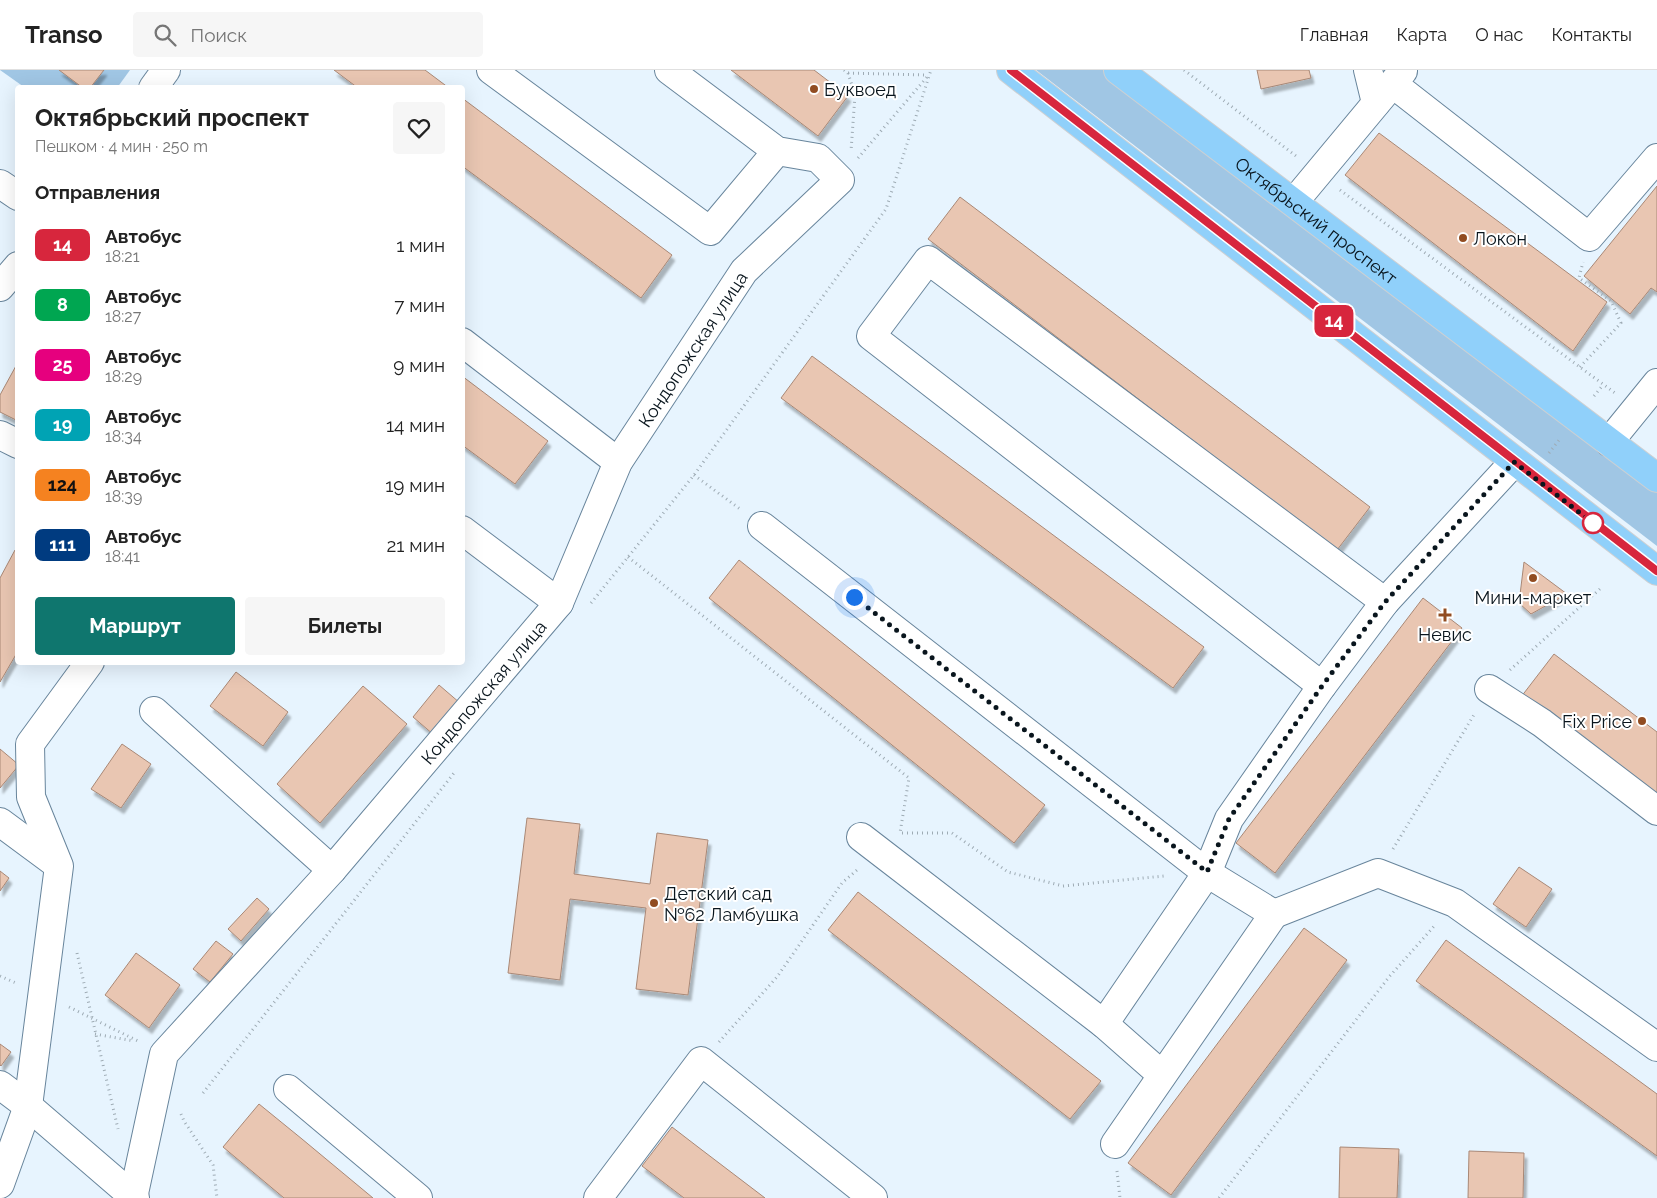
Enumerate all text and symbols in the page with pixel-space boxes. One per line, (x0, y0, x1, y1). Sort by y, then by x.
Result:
search box (133, 12, 483, 57)
text: Transo (25, 20, 103, 49)
icon: search (151, 21, 179, 49)
text: Поиск (191, 24, 247, 46)
text: Главная (1300, 24, 1368, 45)
text: Карта (1396, 24, 1447, 45)
text: О нас (1475, 24, 1523, 45)
text: Контакты (1551, 24, 1632, 45)
place label: Буквоед (824, 79, 896, 100)
marker: Буквоед (808, 83, 820, 95)
button: heart (393, 102, 445, 154)
text: Октябрьский проспект (35, 103, 309, 132)
text: Пешком · 4 мин · 250 m (35, 137, 208, 156)
street label: Октябрьский проспект (1231, 152, 1402, 288)
text: Отправления (35, 181, 160, 203)
text: Автобус (105, 225, 182, 247)
place label: Локон (1473, 228, 1527, 249)
marker: Локон (1457, 232, 1469, 244)
text: 14 (53, 234, 72, 255)
text: 1 мин (396, 234, 445, 256)
text: 18:21 (105, 247, 140, 266)
street label: Кондопожская улица (634, 267, 751, 431)
text: Автобус (105, 285, 182, 307)
text: 8 (57, 294, 68, 315)
text: 7 мин (394, 294, 445, 316)
line badge: 14 (1312, 305, 1356, 337)
text: 18:27 (105, 307, 141, 326)
text: 14 (1324, 310, 1344, 331)
text: Автобус (105, 345, 182, 367)
text: 25 (52, 354, 73, 375)
text: 9 мин (393, 354, 445, 376)
text: 18:29 (105, 367, 142, 386)
text: Автобус (105, 405, 182, 427)
text: 19 (53, 414, 72, 435)
text: 14 мин (386, 414, 445, 436)
text: 18:34 (105, 427, 142, 446)
text: Автобус (105, 465, 182, 487)
text: 124 (48, 474, 77, 495)
text: 19 мин (385, 474, 445, 496)
text: 18:39 (105, 487, 142, 506)
unlabelled marker (1582, 512, 1604, 534)
text: Автобус (105, 525, 182, 547)
text: 111 (49, 534, 76, 555)
text: 21 мин (386, 534, 445, 556)
text: 18:41 (105, 547, 140, 566)
marker: Мини-маркет (1527, 572, 1539, 584)
your location (842, 585, 867, 610)
place label: Мини-маркет (1475, 587, 1592, 608)
button: Маршрут (35, 597, 235, 655)
button: Билеты (245, 597, 445, 655)
marker: Невис (1439, 609, 1451, 621)
street label: Кондопожская улица (416, 616, 550, 768)
place label: Невис (1418, 624, 1472, 645)
place label: Fix Price (1562, 711, 1632, 732)
marker: Fix Price (1636, 715, 1648, 727)
place label: Детский сад №62 Ламбушка (664, 883, 799, 925)
marker: Детский сад №62 Ламбушка (648, 897, 660, 909)

